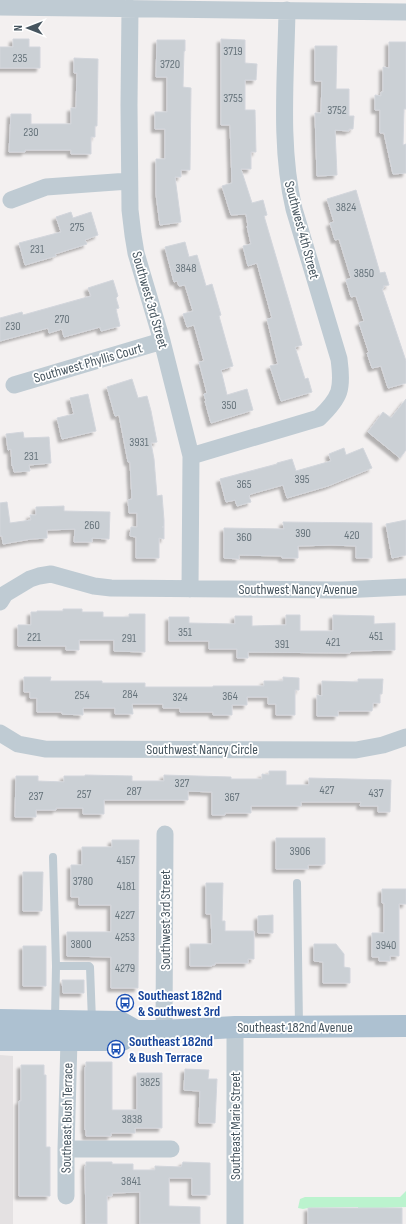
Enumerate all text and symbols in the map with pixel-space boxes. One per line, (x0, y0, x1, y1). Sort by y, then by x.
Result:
north arrow (8, 8, 48, 48)
text: N (12, 25, 25, 31)
house number: 3719 (223, 44, 243, 59)
house number: 235 (13, 51, 28, 66)
house number: 3720 (160, 57, 180, 72)
house number: 3755 (223, 91, 243, 106)
house number: 3752 (327, 103, 347, 118)
house number: 230 (23, 125, 39, 140)
street label: Southwest 4th Street (281, 179, 323, 281)
house number: 3824 (336, 200, 356, 215)
house number: 275 (70, 220, 84, 235)
house number: 231 (30, 242, 45, 257)
street label: Southwest 3rd Street (128, 250, 172, 350)
house number: 3848 (176, 261, 196, 276)
house number: 3850 (354, 266, 374, 281)
house number: 270 (54, 312, 70, 327)
house number: 230 (5, 319, 21, 334)
street label: Southwest Phyllis Court (32, 339, 144, 387)
house number: 350 (221, 398, 237, 413)
house number: 3931 (129, 435, 150, 450)
house number: 231 (24, 449, 39, 464)
house number: 395 (294, 472, 310, 487)
house number: 365 (236, 477, 252, 492)
house number: 260 (84, 518, 100, 533)
house number: 390 (295, 526, 311, 541)
house number: 420 (344, 528, 360, 543)
house number: 360 (236, 530, 252, 545)
street label: Southwest Nancy Avenue (239, 581, 357, 598)
house number: 351 (178, 625, 193, 640)
house number: 451 (369, 629, 384, 644)
house number: 221 (27, 630, 42, 645)
house number: 291 (122, 631, 137, 646)
house number: 421 (326, 635, 341, 650)
house number: 391 (275, 637, 290, 652)
house number: 284 (122, 687, 138, 702)
house number: 254 (75, 688, 89, 703)
house number: 364 (222, 689, 238, 704)
house number: 324 (173, 690, 187, 705)
street label: Southwest Nancy Circle (146, 741, 258, 758)
house number: 327 (175, 776, 190, 791)
house number: 427 (320, 783, 335, 798)
house number: 287 (127, 784, 142, 799)
house number: 437 (369, 786, 384, 801)
house number: 257 (77, 787, 91, 802)
house number: 237 (29, 789, 44, 804)
house number: 367 (224, 790, 240, 805)
house number: 3906 (290, 844, 310, 859)
house number: 4157 (117, 853, 136, 868)
street label: Southwest 3rd Street (157, 870, 174, 970)
house number: 3780 (73, 874, 93, 889)
house number: 4181 (117, 879, 136, 894)
house number: 4227 (115, 908, 135, 923)
house number: 4253 (115, 930, 135, 945)
house number: 3800 (71, 937, 92, 952)
house number: 3940 (376, 938, 396, 953)
house number: 4279 (115, 961, 135, 976)
place label: Southeast 182nd & Southwest 3rd (138, 987, 222, 1020)
bus stop icon: Southeast 182nd & Southwest 3rd (115, 993, 135, 1013)
street label: Southeast 182nd Avenue (237, 1019, 353, 1036)
place label: Southeast 182nd & Bush Terrace (129, 1033, 213, 1066)
bus stop icon: Southeast 182nd & Bush Terrace (106, 1039, 126, 1059)
street label: Southeast Bush Terrace (58, 1063, 76, 1173)
street label: Southeast Marie Street (227, 1072, 244, 1180)
house number: 3825 (140, 1075, 160, 1090)
house number: 3838 (122, 1112, 142, 1127)
house number: 3841 (121, 1174, 142, 1189)

